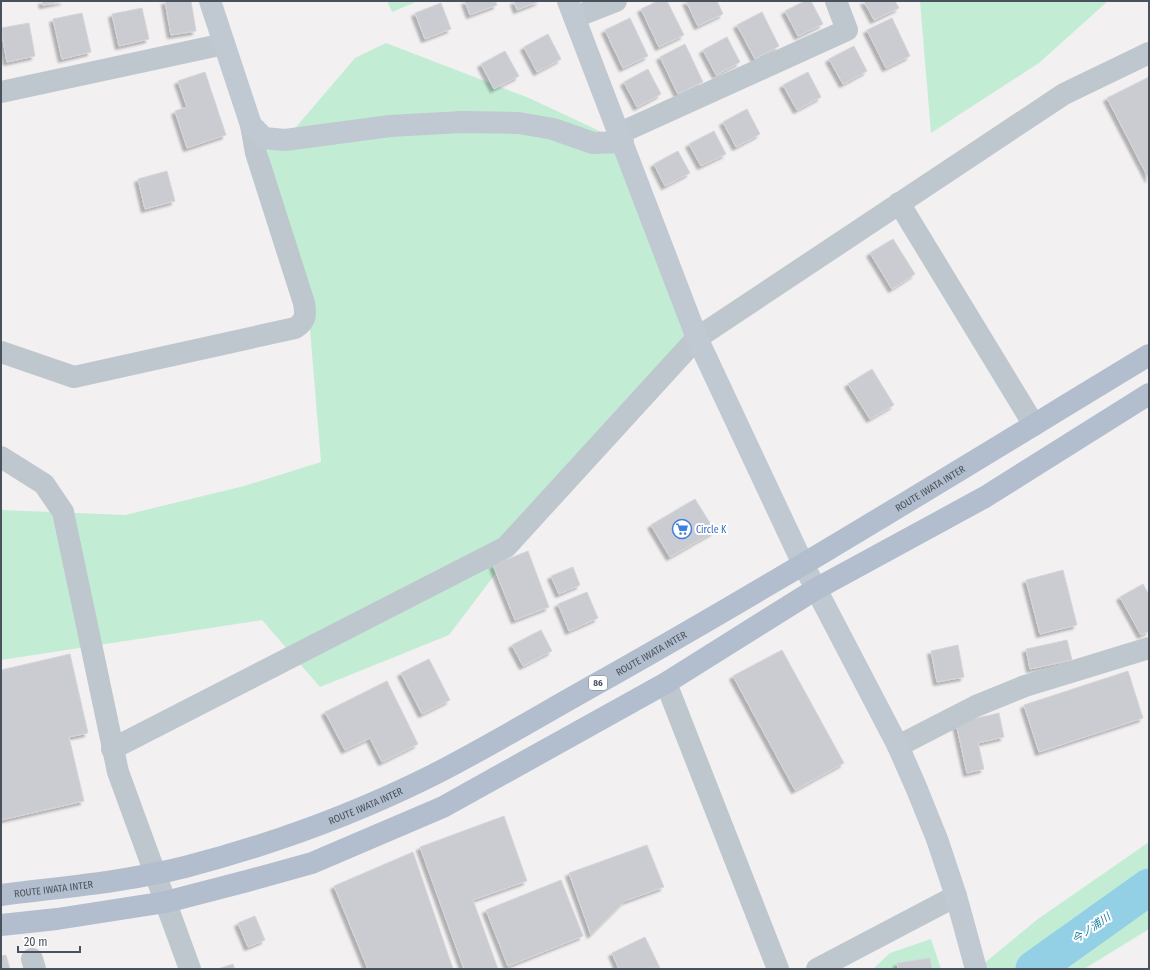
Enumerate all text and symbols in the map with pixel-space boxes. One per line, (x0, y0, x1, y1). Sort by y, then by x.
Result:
street label: ROUTE IWATA INTER (893, 463, 968, 515)
supermarket icon: Circle K (671, 518, 693, 540)
place label: Circle K (696, 524, 727, 536)
street label: ROUTE IWATA INTER (614, 629, 689, 679)
road number: 86 (589, 676, 607, 690)
street label: ROUTE IWATA INTER (327, 785, 405, 827)
street label: ROUTE IWATA INTER (13, 879, 94, 900)
water label: 今ノ浦川 (1070, 910, 1114, 946)
scale bar (18, 928, 80, 954)
text: 20 m (24, 935, 48, 949)

